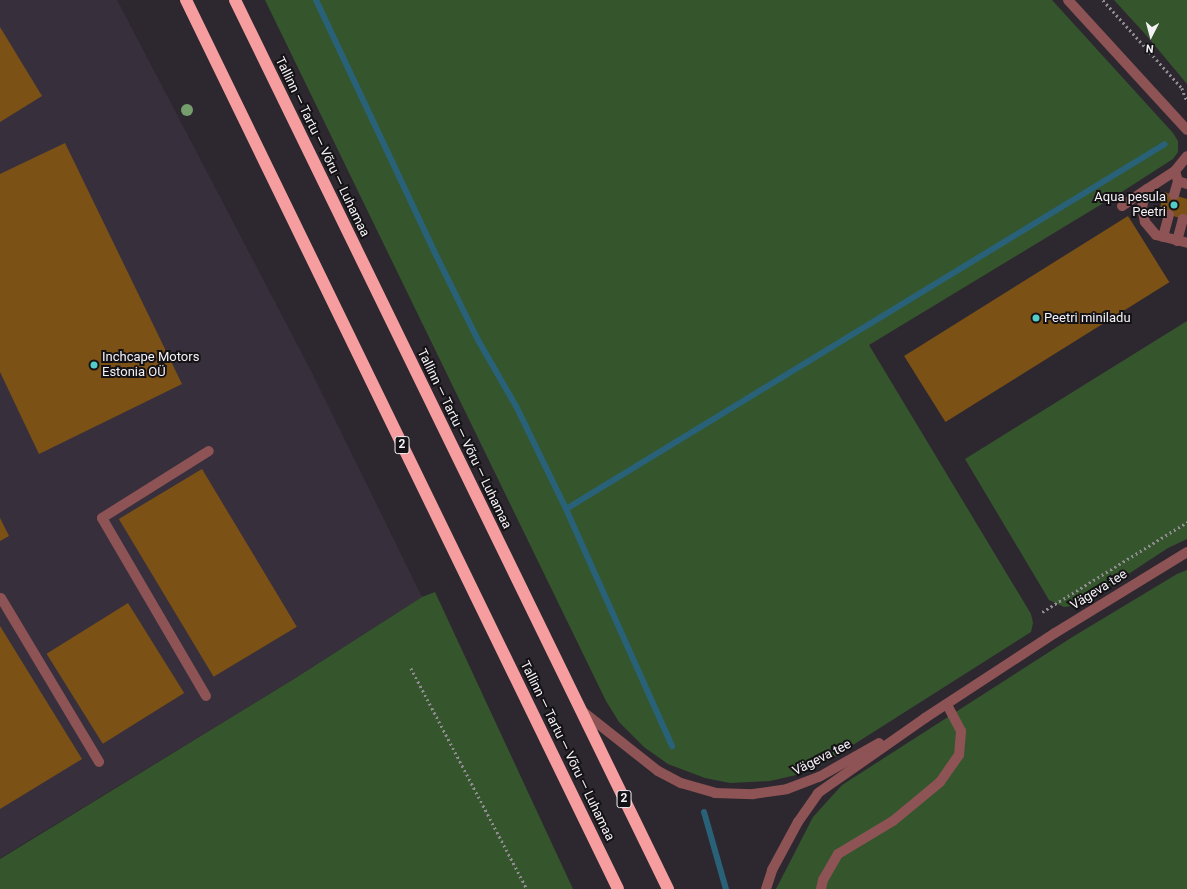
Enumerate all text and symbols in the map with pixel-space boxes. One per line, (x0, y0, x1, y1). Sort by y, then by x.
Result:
north arrow (1131, 16, 1171, 56)
text: N (1145, 42, 1154, 55)
street label: Tallinn — Tartu — Võru — Luhamaa (271, 54, 373, 240)
place label: Aqua pesula Peetri (1094, 190, 1166, 221)
marker: Aqua pesula Peetri (1169, 200, 1179, 210)
place label: Peetri miniladu (1044, 310, 1131, 326)
marker: Peetri miniladu (1031, 313, 1041, 323)
street label: Tallinn — Tartu — Võru — Luhamaa (413, 346, 515, 532)
place label: Inchcape Motors Estonia OÜ (102, 350, 199, 381)
marker: Inchcape Motors Estonia OÜ (89, 360, 99, 370)
road number: 2 (394, 435, 410, 455)
street label: Vägeva tee (1068, 567, 1130, 613)
street label: Tallinn — Tartu — Võru — Luhamaa (516, 658, 618, 844)
street label: Vägeva tee (790, 737, 854, 779)
road number: 2 (616, 789, 632, 809)

